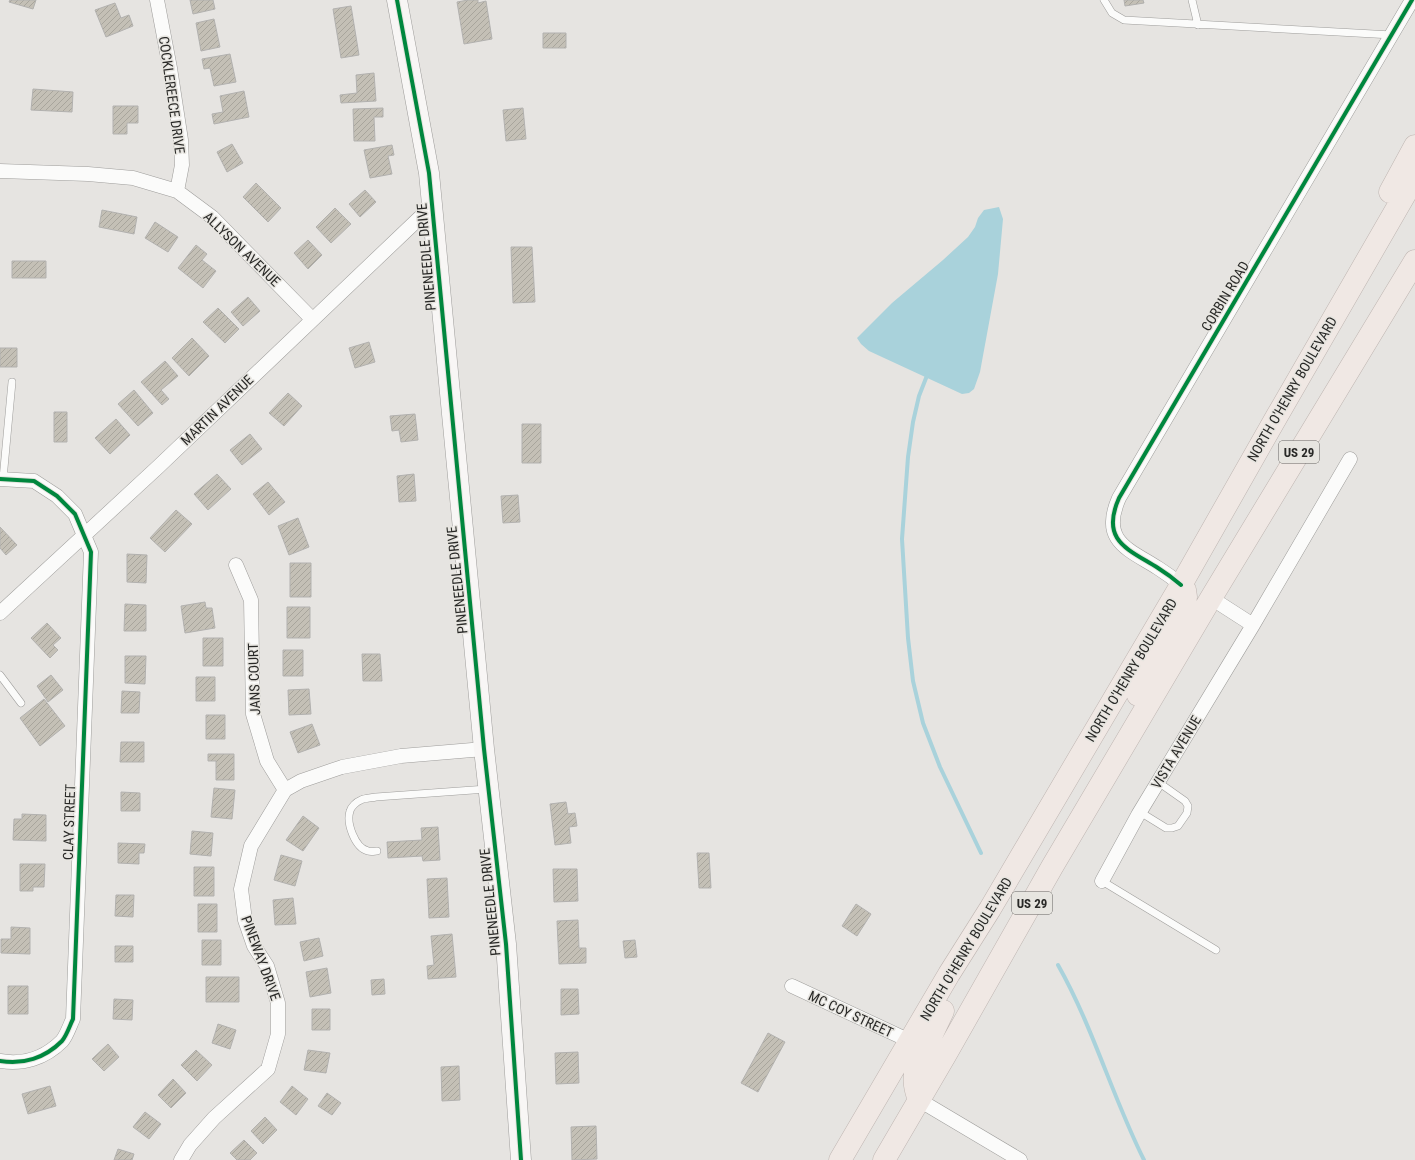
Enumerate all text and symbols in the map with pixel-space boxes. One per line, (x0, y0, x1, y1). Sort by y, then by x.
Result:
street label: COCKLEREECE DRIVE (156, 35, 188, 155)
street label: PINENEEDLE DRIVE (413, 202, 439, 312)
street label: ALLYSON AVENUE (200, 208, 284, 290)
street label: CORBIN ROAD (1198, 258, 1252, 334)
street label: NORTH O'HENRY BOULEVARD (1244, 314, 1340, 464)
street label: MARTIN AVENUE (178, 372, 256, 448)
road number: US 29 (1279, 441, 1319, 463)
street label: PINENEEDLE DRIVE (443, 525, 471, 635)
street label: NORTH O'HENRY BOULEVARD (1082, 595, 1180, 745)
street label: JANS COURT (245, 643, 263, 715)
street label: VISTA AVENUE (1148, 713, 1204, 791)
street label: CLAY STREET (60, 784, 78, 860)
street label: PINENEEDLE DRIVE (476, 847, 504, 957)
street label: NORTH O'HENRY BOULEVARD (917, 874, 1015, 1024)
road number: US 29 (1012, 892, 1052, 914)
street label: PINEWAY DRIVE (238, 913, 284, 1003)
street label: MC COY STREET (806, 987, 896, 1041)

